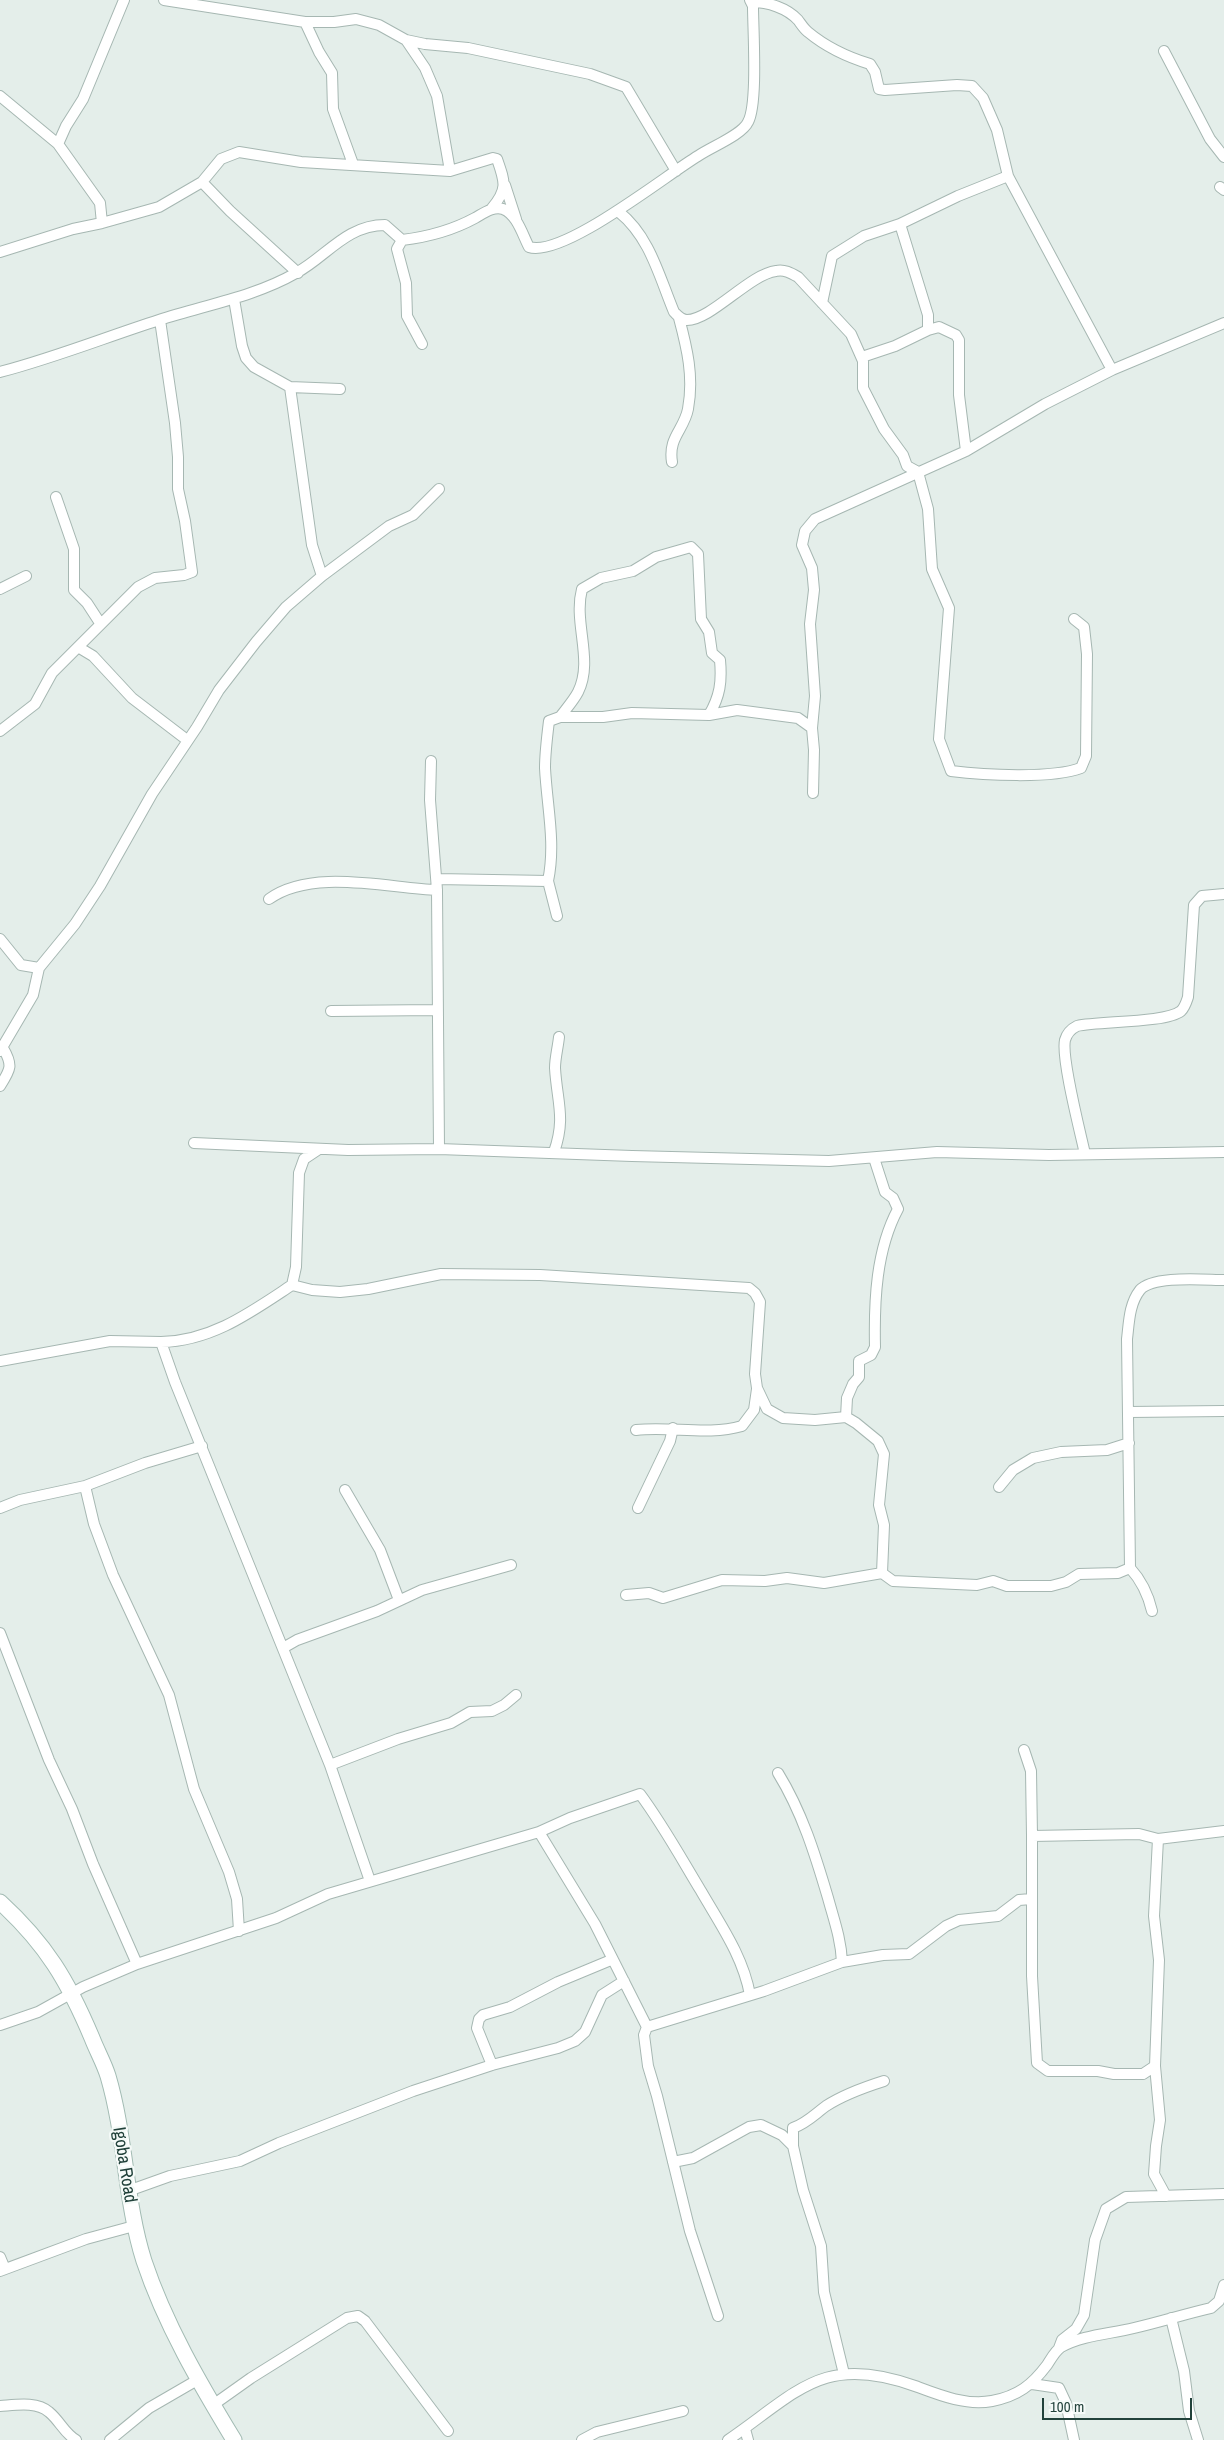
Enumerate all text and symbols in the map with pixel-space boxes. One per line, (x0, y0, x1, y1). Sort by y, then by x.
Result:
street label: Igoba Road (107, 2126, 141, 2204)
scale bar (1044, 2388, 1194, 2420)
text: 100 m (1050, 2396, 1084, 2417)

